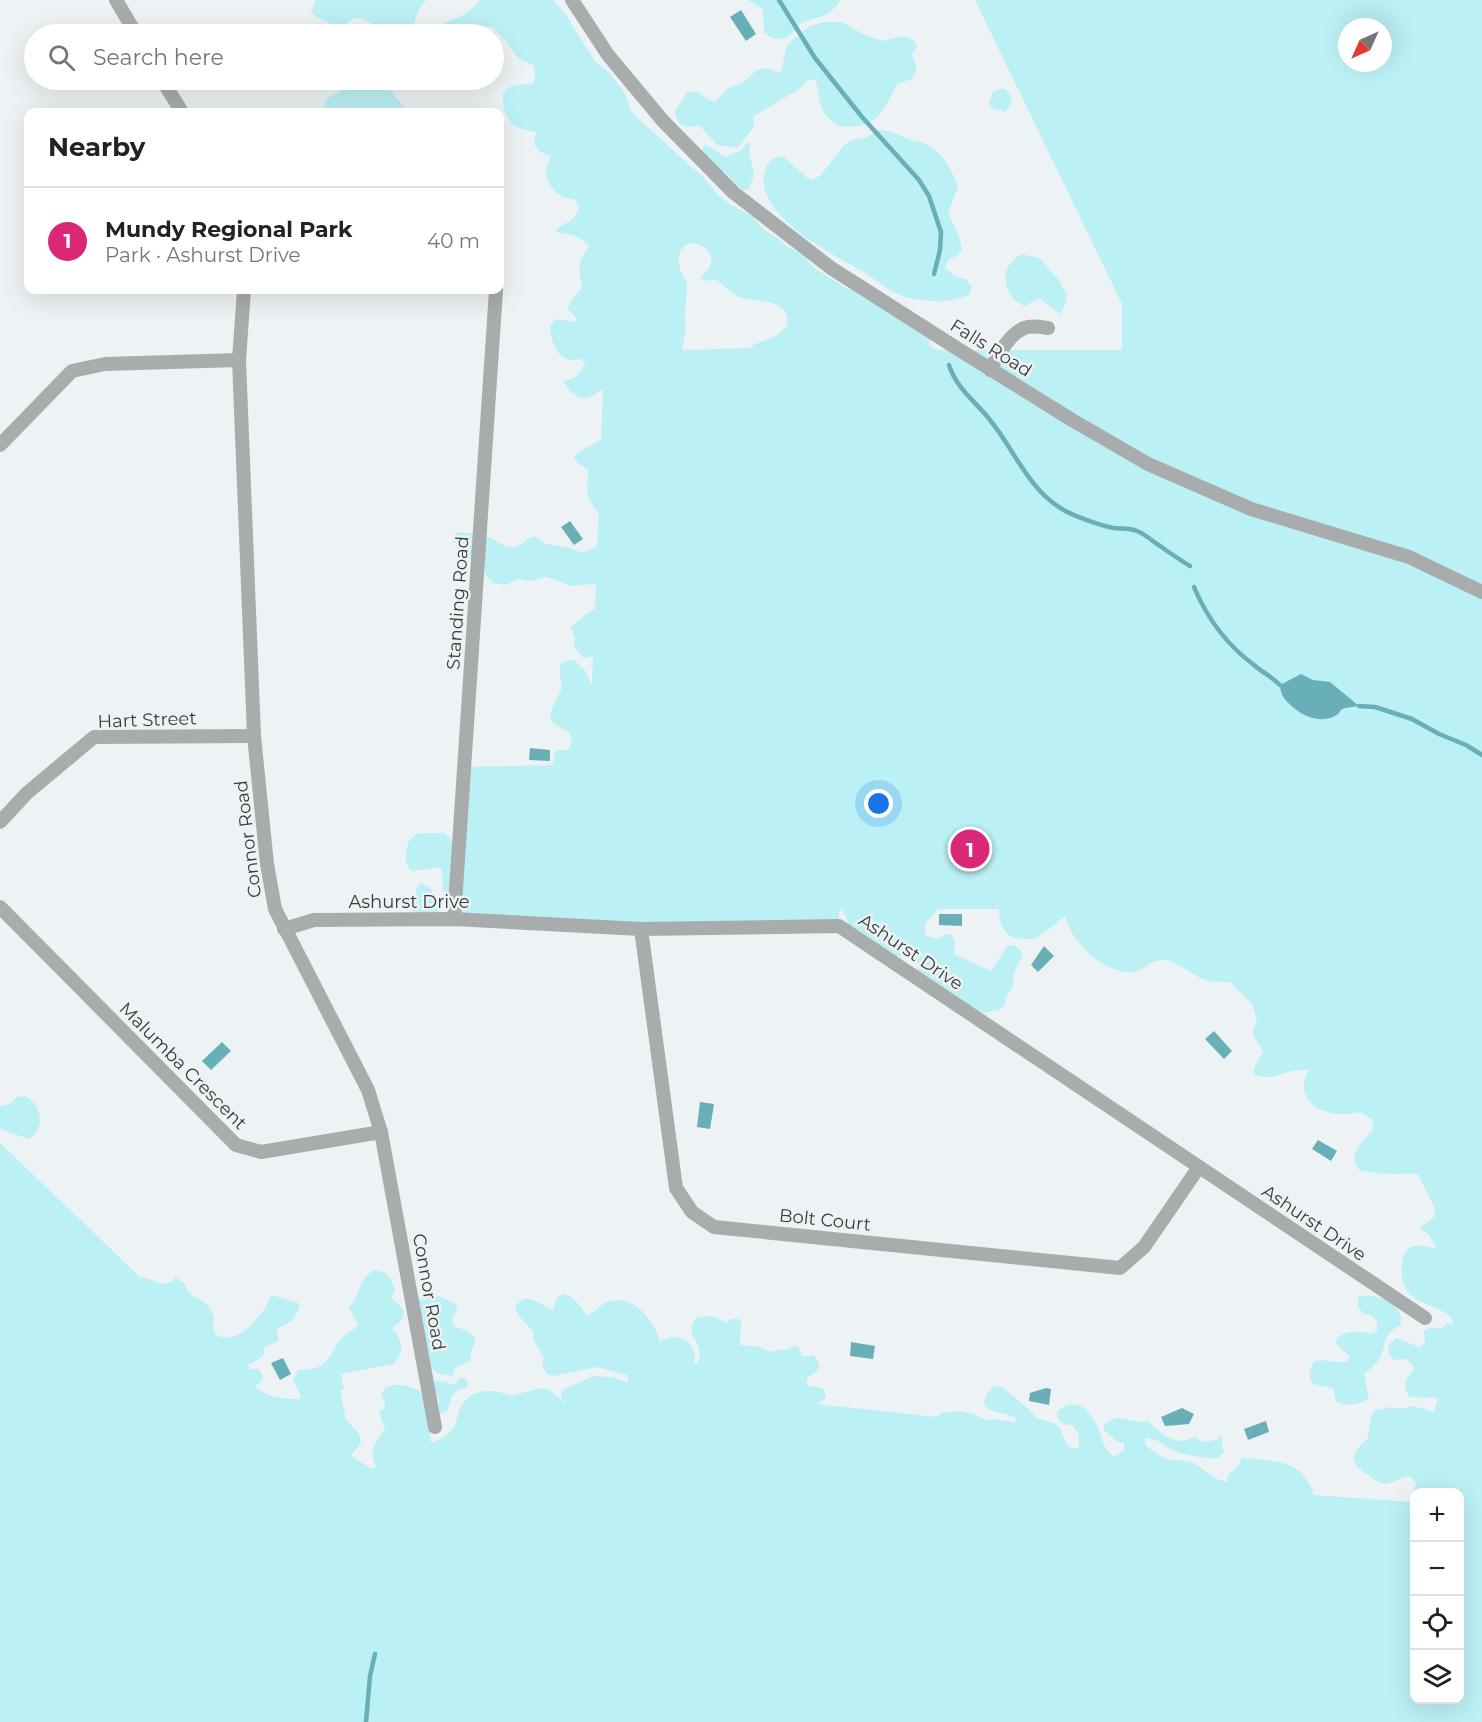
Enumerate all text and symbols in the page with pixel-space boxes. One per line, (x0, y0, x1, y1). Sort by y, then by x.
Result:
north arrow (1338, 18, 1392, 72)
search box (24, 24, 504, 90)
icon: search (45, 41, 78, 74)
text: Search here (93, 44, 224, 71)
text: Nearby (48, 131, 145, 163)
text: Mundy Regional Park (105, 216, 352, 243)
text: 1 (64, 229, 71, 253)
text: 40 m (427, 229, 480, 253)
text: Park · Ashurst Drive (105, 243, 301, 267)
street label: Falls Road (946, 314, 1036, 382)
street label: Standing Road (442, 535, 474, 671)
street label: Hart Street (97, 707, 197, 733)
street label: Connor Road (230, 779, 266, 899)
your location (864, 789, 893, 818)
pin: 1 (950, 826, 990, 872)
street label: Ashurst Drive (349, 891, 470, 913)
street label: Ashurst Drive (855, 909, 967, 995)
street label: Malumba Crescent (115, 998, 251, 1134)
street label: Ashurst Drive (1258, 1180, 1370, 1266)
street label: Bolt Court (778, 1204, 872, 1236)
street label: Connor Road (408, 1232, 450, 1352)
map controls (1410, 1488, 1464, 1704)
button: + (1410, 1488, 1464, 1542)
button: − (1410, 1542, 1464, 1596)
button: locate (1410, 1596, 1464, 1650)
button: layers (1410, 1650, 1464, 1704)

